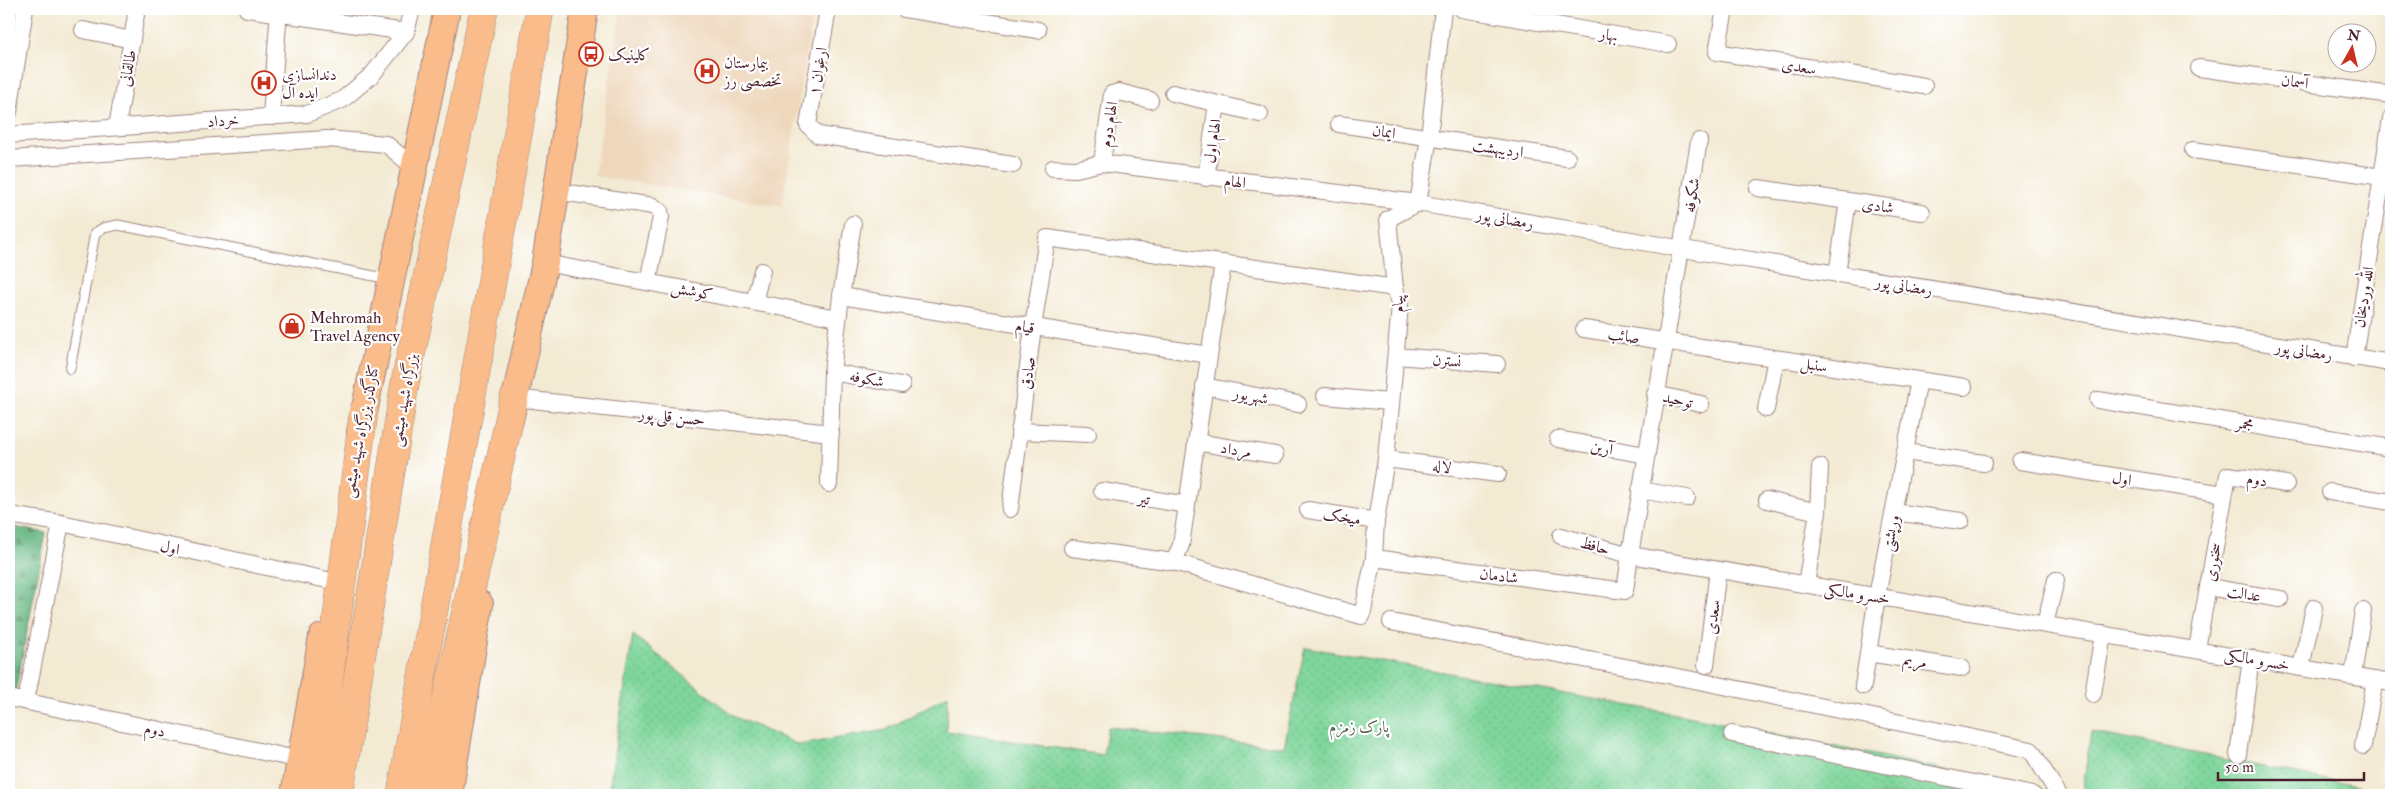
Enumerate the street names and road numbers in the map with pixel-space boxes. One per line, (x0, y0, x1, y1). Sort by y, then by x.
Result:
street label: بهار (1596, 23, 1620, 46)
street label: ارغوان ۱ (804, 46, 832, 97)
street label: طالقانی (115, 48, 141, 88)
street label: سعدی (1780, 54, 1818, 80)
street label: آسمان (2280, 70, 2311, 94)
street label: الهام دوم (1096, 100, 1126, 149)
street label: خرداد (206, 110, 240, 132)
street label: الهام اول (1200, 118, 1230, 165)
street label: ایمان (1371, 120, 1397, 144)
street label: اردیبهشت (1471, 136, 1525, 162)
street label: الهام (1222, 171, 1247, 197)
street label: شکوفه (1679, 176, 1705, 214)
street label: شادی (1861, 194, 1895, 218)
street label: رمضانی پور (1472, 204, 1535, 235)
street label: الله وردیخان (2346, 265, 2379, 329)
street label: رمضانی پور (1872, 271, 1934, 301)
street label: کوشش (669, 277, 715, 305)
street label: پیام (1387, 293, 1413, 314)
street label: قیام (1013, 316, 1036, 342)
street label: صائب (1606, 324, 1641, 348)
street label: رمضانی پور (2272, 336, 2334, 366)
street label: نسترن (1431, 350, 1462, 372)
street label: بزرگراه شهید میثمی (385, 352, 423, 448)
street label: سنبل (1799, 353, 1829, 378)
street label: صادق (1016, 356, 1040, 391)
street label: کنارگذر بزرگراه شهید میثمی (336, 362, 385, 500)
street label: شکوفه (848, 366, 886, 392)
street label: شهریور (1230, 382, 1270, 409)
street label: توحید (1661, 387, 1696, 413)
street label: حسن قلی پور (636, 403, 706, 431)
street label: مجمر (2233, 412, 2255, 435)
street label: آرین (1589, 436, 1616, 460)
street label: مرداد (1219, 438, 1253, 463)
street label: لاله (1431, 456, 1453, 478)
street label: اول (2111, 468, 2133, 490)
street label: دوم (2245, 469, 2269, 495)
street label: تیر (1134, 488, 1152, 510)
street label: میخک (1322, 504, 1362, 530)
street label: ورپشتی (1878, 513, 1905, 554)
street label: حافظ (1578, 532, 1612, 560)
street label: اول (158, 536, 181, 560)
street label: سخنوری (2200, 541, 2226, 583)
street label: شادمان (1478, 564, 1519, 588)
street label: خسرو مالکی (1822, 579, 1891, 610)
street label: عدالت (2225, 581, 2262, 607)
street label: سعدی (1701, 599, 1725, 636)
street label: خسرو مالکی (2222, 644, 2291, 677)
street label: مریم (1901, 649, 1928, 677)
street label: دوم (142, 718, 167, 746)

